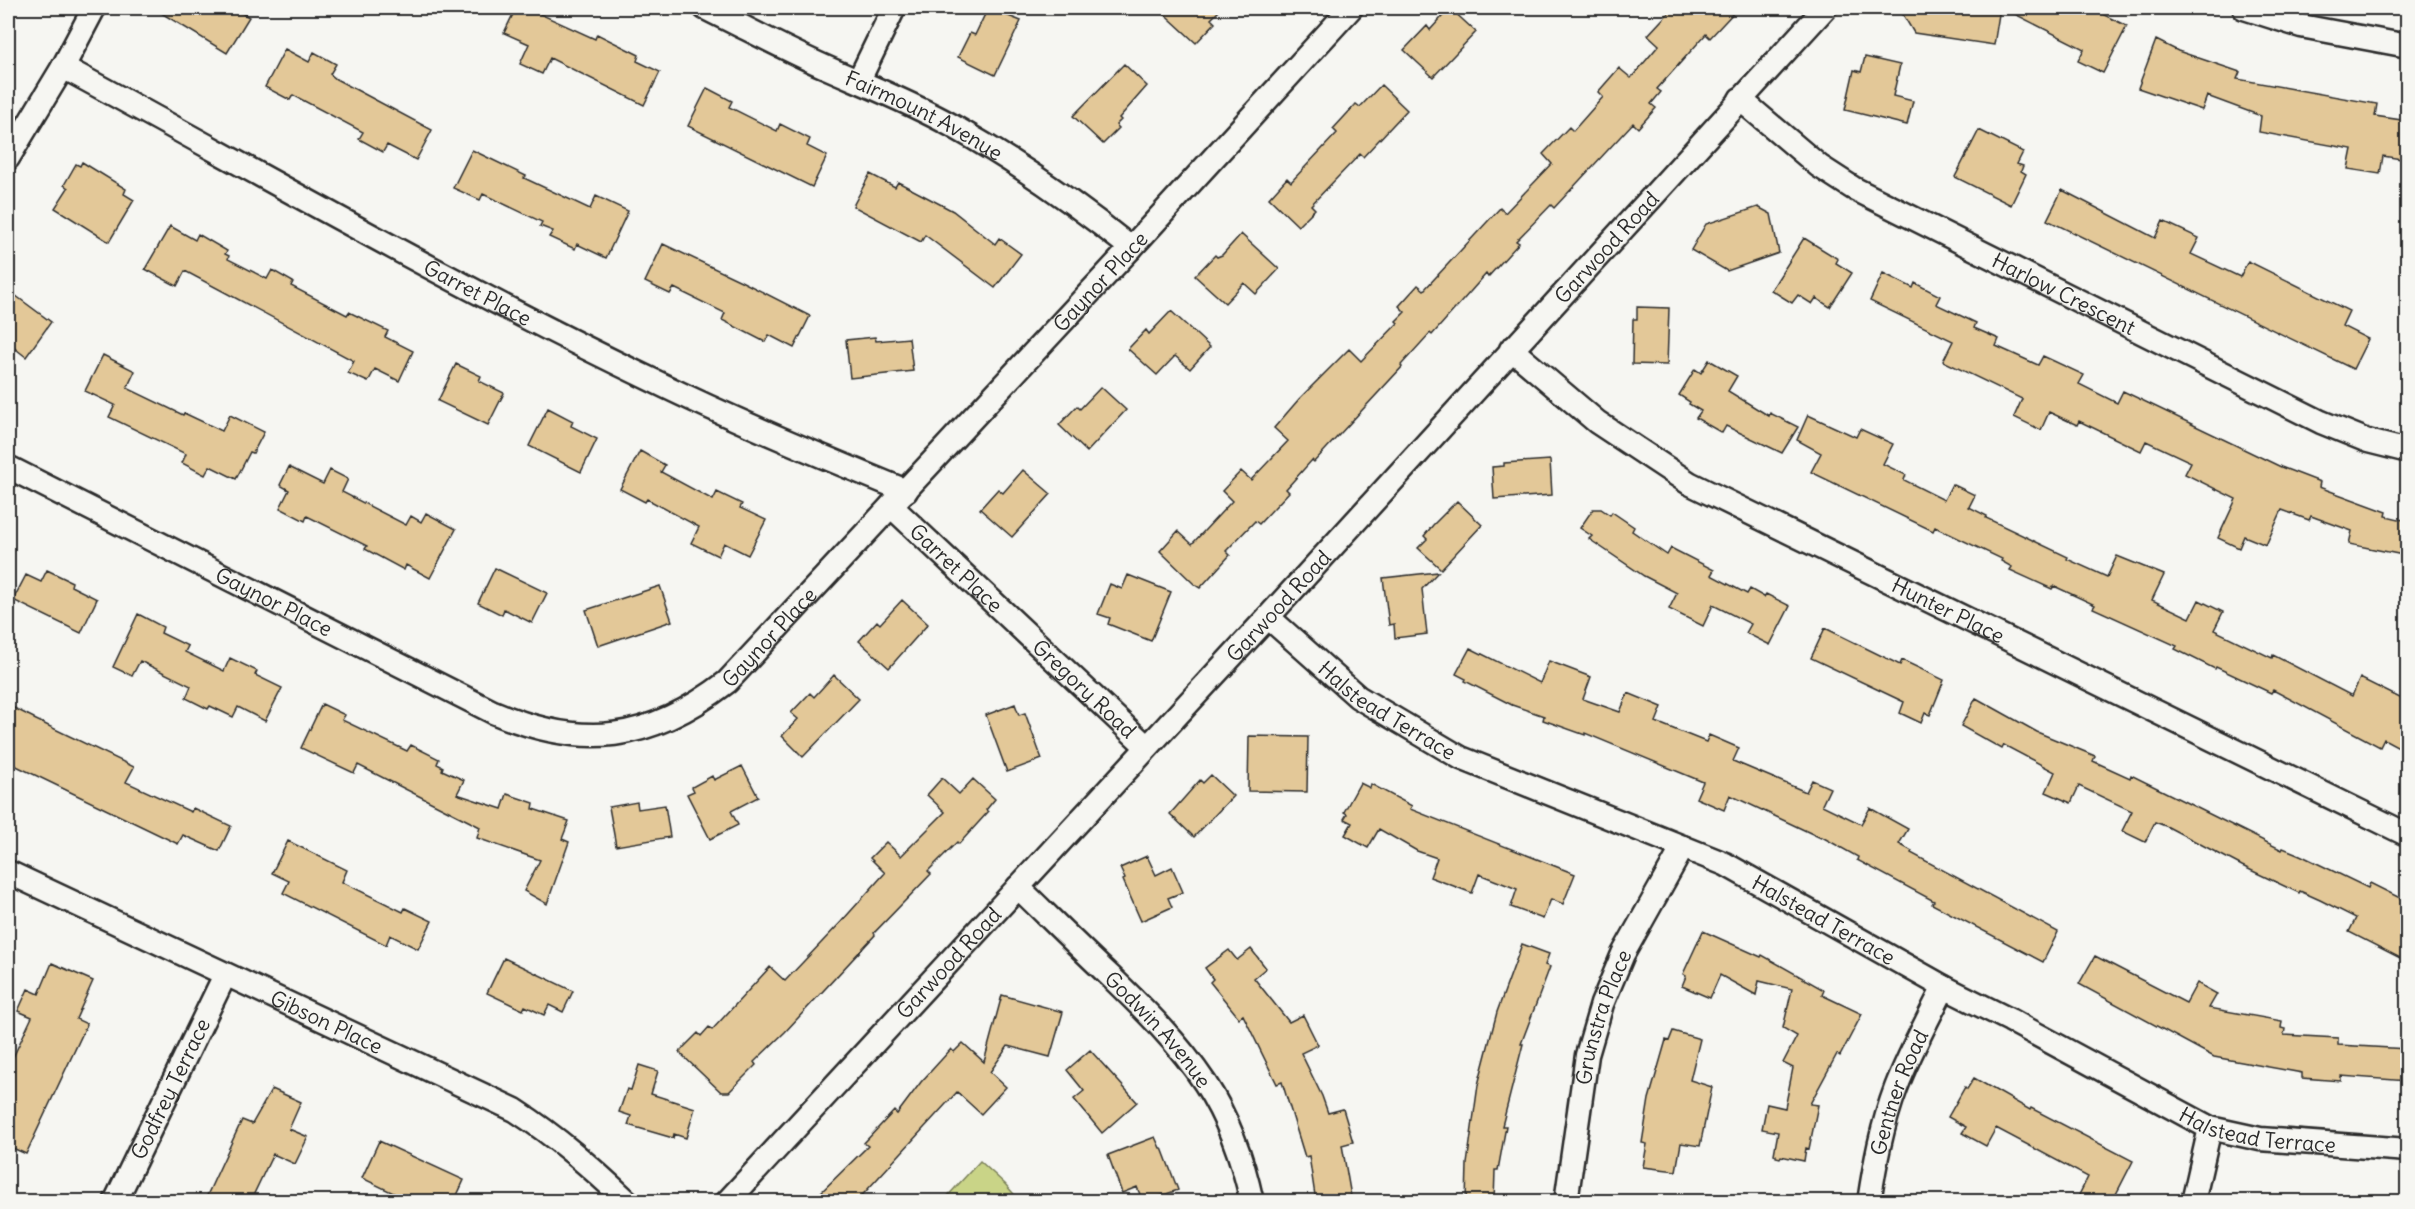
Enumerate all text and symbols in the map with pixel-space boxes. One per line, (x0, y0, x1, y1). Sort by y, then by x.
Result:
street label: Fairmount Avenue (841, 64, 1008, 166)
street label: Garwood Road (1548, 185, 1664, 309)
street label: Gaynor Place (1047, 225, 1153, 337)
street label: Harlow Crescent (1988, 246, 2140, 341)
street label: Garret Place (419, 253, 536, 332)
street label: Garret Place (904, 517, 1009, 618)
street label: Garwood Road (1220, 544, 1336, 667)
street label: Gaynor Place (211, 561, 337, 642)
street label: Hunter Place (1888, 571, 2009, 649)
street label: Gaynor Place (716, 581, 822, 693)
street label: Gregory Road (1027, 633, 1142, 744)
street label: Halstead Terrace (1313, 655, 1461, 766)
street label: Halstead Terrace (1747, 869, 1900, 971)
street label: Garwood Road (890, 901, 1007, 1024)
street label: Grunstra Place (1569, 945, 1637, 1087)
street label: Godwin Avenue (1099, 965, 1218, 1093)
street label: Gibson Place (266, 984, 387, 1059)
street label: Godfrey Terrace (124, 1014, 216, 1164)
street label: Gentner Road (1864, 1025, 1934, 1158)
street label: Halstead Terrace (2175, 1100, 2337, 1158)

